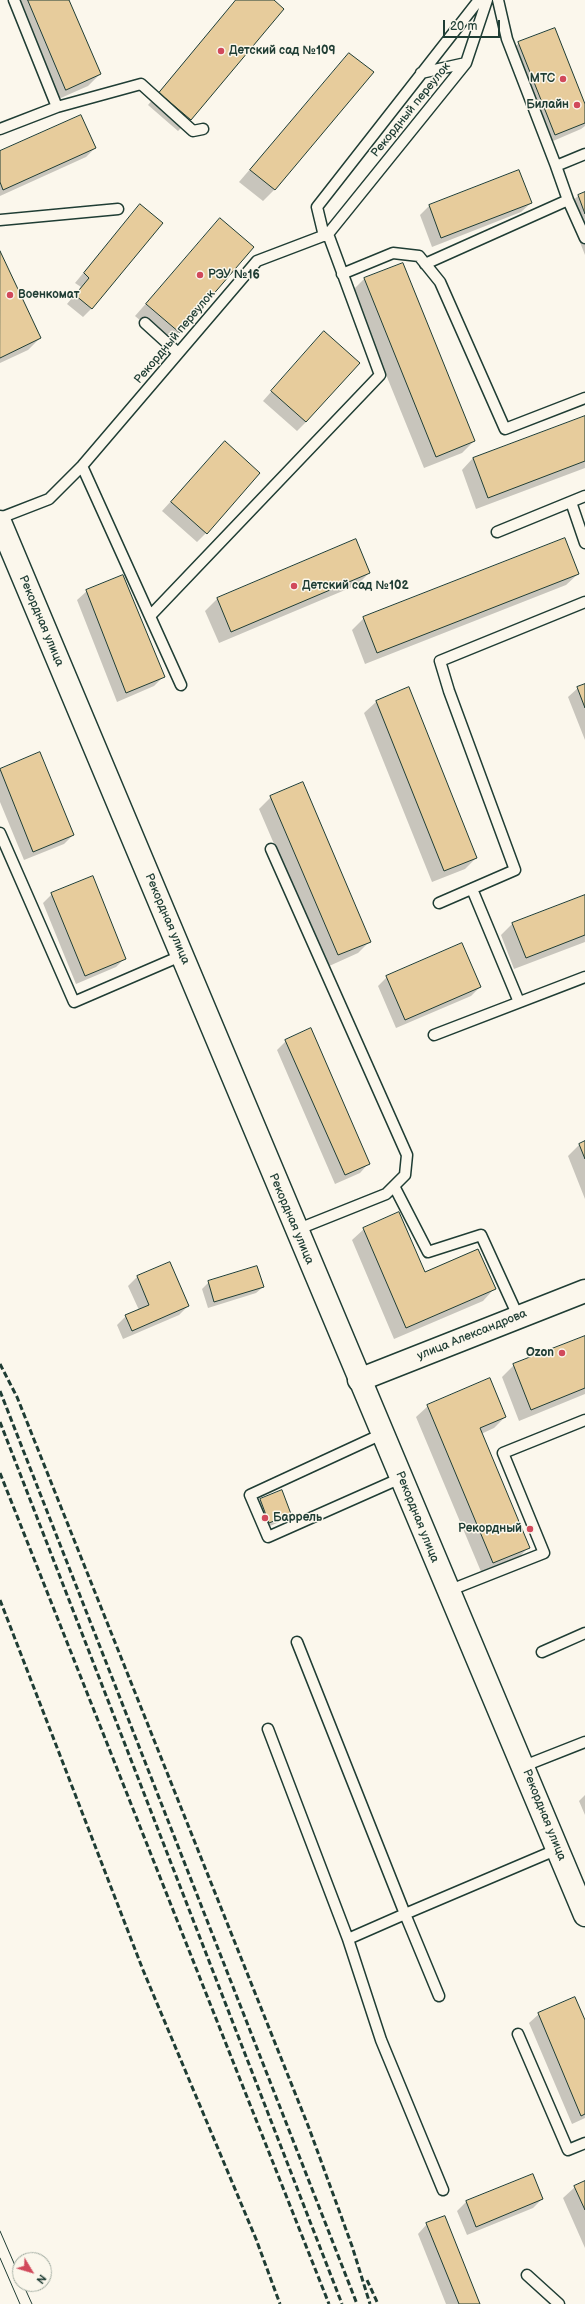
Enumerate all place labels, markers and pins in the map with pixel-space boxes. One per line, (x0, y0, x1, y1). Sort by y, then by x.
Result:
place label: Детский сад №109 (229, 44, 335, 58)
marker: Детский сад №109 (216, 46, 226, 56)
place label: МТС (530, 72, 555, 86)
marker: МТС (558, 74, 568, 84)
place label: Билайн (526, 98, 569, 112)
marker: Билайн (572, 100, 582, 110)
place label: РЭУ №16 (208, 268, 260, 282)
marker: РЭУ №16 (195, 270, 205, 280)
place label: Военкомат (18, 288, 79, 302)
marker: Военкомат (5, 290, 15, 300)
place label: Детский сад №102 (302, 579, 409, 593)
marker: Детский сад №102 (289, 581, 299, 591)
place label: Ozon (526, 1346, 554, 1360)
marker: Ozon (557, 1348, 567, 1358)
place label: Баррель (273, 1511, 322, 1525)
marker: Баррель (260, 1513, 270, 1523)
place label: Рекордный (458, 1522, 522, 1536)
marker: Рекордный (525, 1524, 535, 1534)

